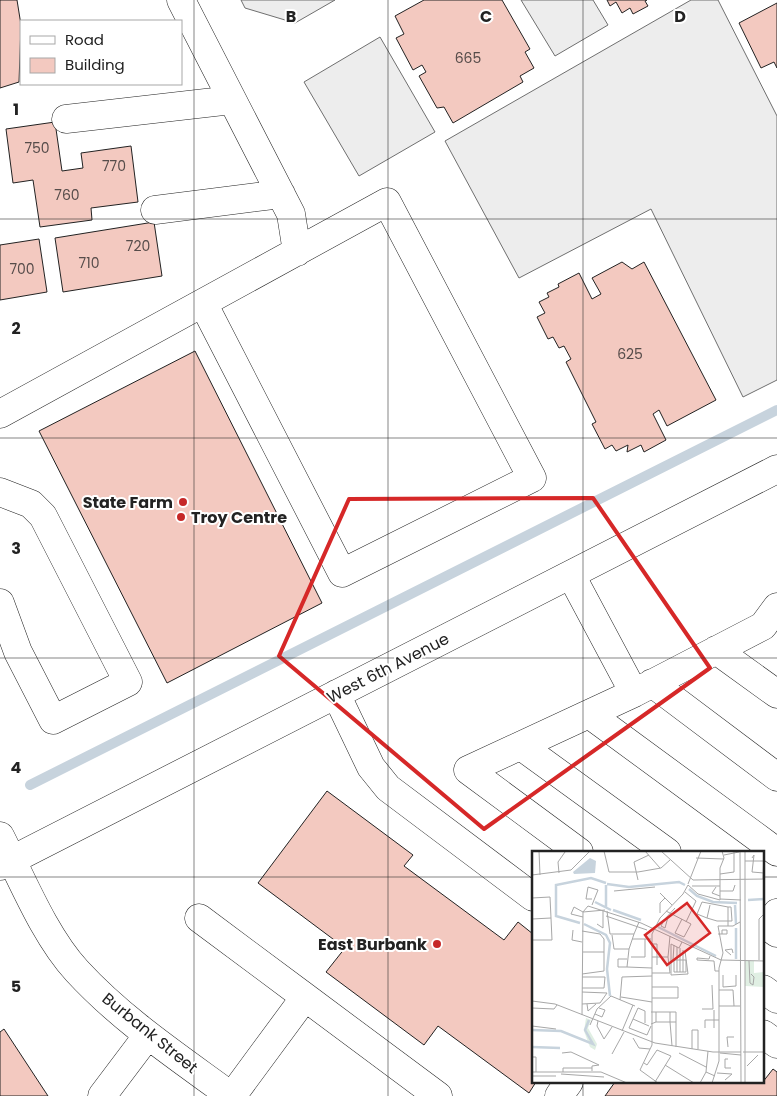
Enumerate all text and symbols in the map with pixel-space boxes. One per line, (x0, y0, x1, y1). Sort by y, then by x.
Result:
text: B (286, 5, 296, 28)
text: C (480, 5, 492, 28)
text: D (674, 5, 686, 28)
legend (20, 20, 182, 85)
text: Road (65, 29, 104, 50)
house number: 665 (455, 48, 481, 68)
text: Building (65, 54, 125, 75)
text: 1 (13, 98, 19, 121)
house number: 750 (24, 138, 50, 158)
house number: 770 (102, 156, 126, 176)
house number: 760 (54, 185, 80, 205)
house number: 720 (126, 236, 150, 256)
house number: 710 (79, 253, 99, 273)
house number: 700 (9, 259, 35, 279)
text: 2 (11, 317, 21, 340)
house number: 625 (617, 344, 643, 364)
place label: State Farm (83, 491, 173, 514)
marker: State Farm (177, 496, 189, 508)
place label: Troy Centre (191, 506, 287, 529)
marker: Troy Centre (175, 511, 187, 523)
text: 3 (11, 537, 21, 560)
street label: West 6th Avenue (323, 627, 453, 709)
text: 4 (11, 756, 22, 779)
inset map (532, 851, 764, 1084)
place label: East Burbank (318, 933, 427, 956)
marker: East Burbank (431, 938, 443, 950)
text: 5 (11, 975, 21, 998)
street label: Burbank Street (97, 987, 203, 1079)

